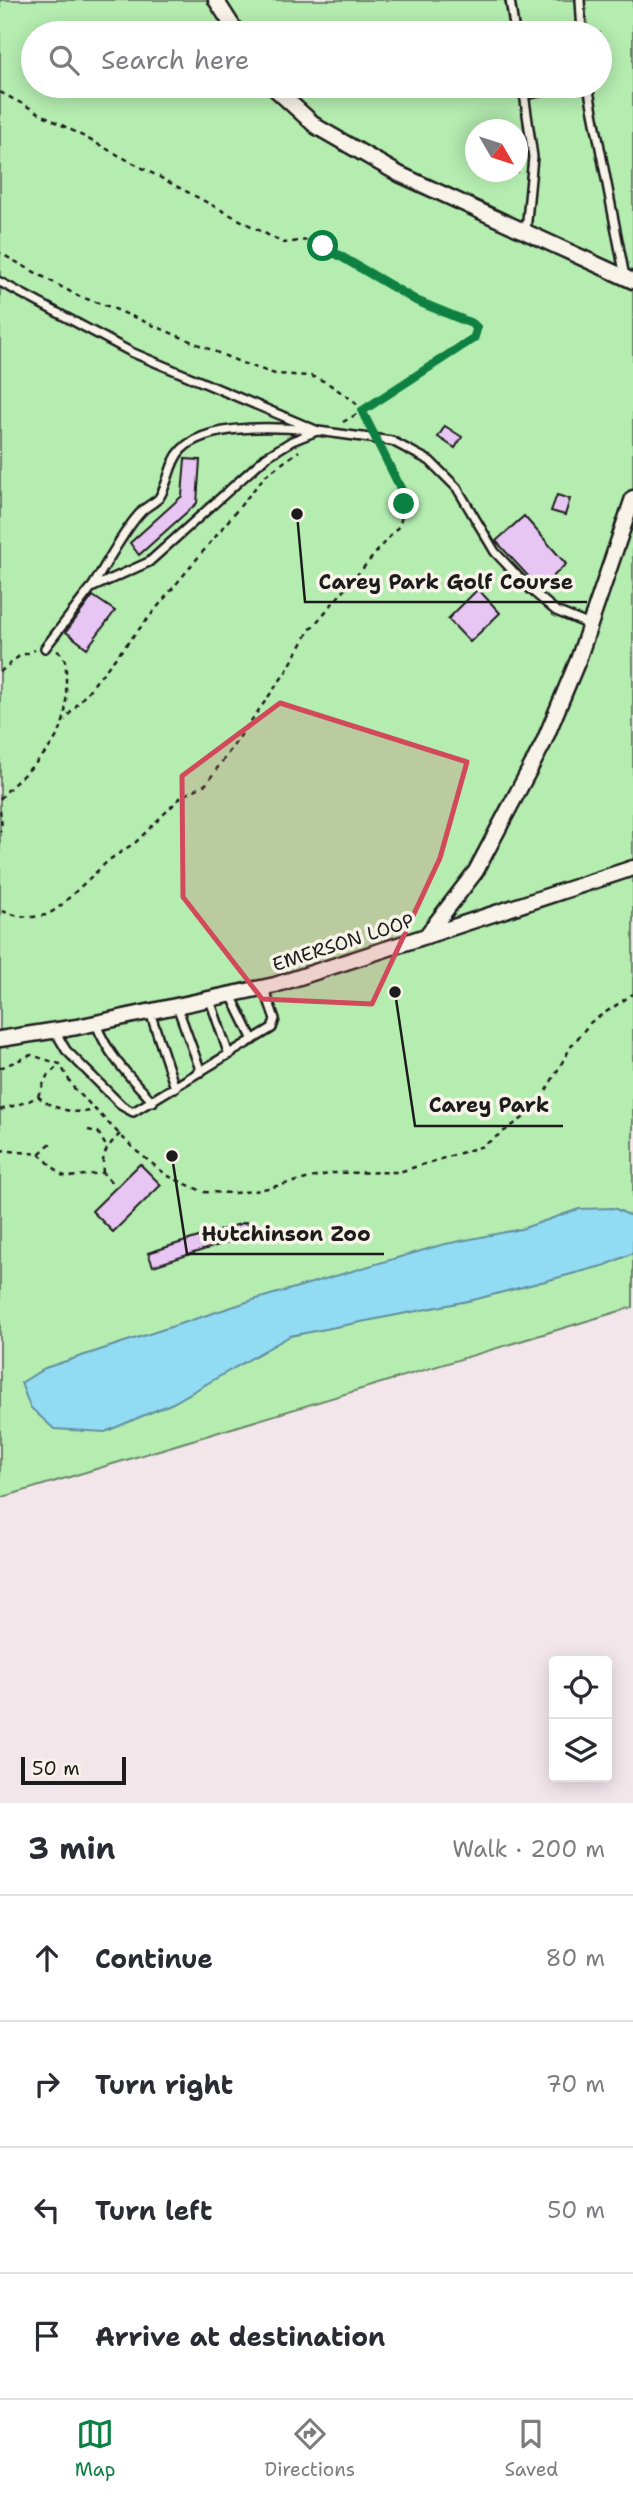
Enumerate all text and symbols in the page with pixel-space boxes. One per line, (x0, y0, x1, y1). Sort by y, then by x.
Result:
search box (21, 21, 612, 98)
icon: search (45, 41, 83, 79)
text: Search here (101, 42, 250, 77)
north arrow (465, 119, 528, 182)
route start (307, 230, 338, 261)
route end (388, 488, 419, 519)
callout: Carey Park Golf Course (305, 560, 587, 602)
text: Carey Park Golf Course (319, 568, 573, 596)
street label: EMERSON LOOP (269, 908, 417, 977)
callout: Carey Park (415, 1084, 563, 1126)
text: Carey Park (429, 1091, 549, 1119)
callout: Hutchinson Zoo (187, 1212, 384, 1254)
text: Hutchinson Zoo (201, 1220, 371, 1248)
map controls (549, 1656, 612, 1782)
button: locate (549, 1656, 612, 1719)
button: layers (549, 1719, 612, 1782)
scale bar (21, 1754, 126, 1786)
text: 50 m (32, 1756, 80, 1781)
text: 3 min (28, 1828, 115, 1869)
text: Walk · 200 m (452, 1834, 605, 1864)
icon: ahead (28, 1939, 66, 1977)
text: Continue (95, 1941, 213, 1976)
text: 80 m (546, 1943, 605, 1973)
icon: right (28, 2065, 66, 2103)
text: Turn right (95, 2067, 233, 2102)
text: 70 m (546, 2069, 605, 2099)
icon: left (28, 2191, 66, 2229)
text: Turn left (95, 2193, 212, 2228)
text: 50 m (547, 2195, 605, 2225)
icon: arrive (28, 2317, 66, 2355)
text: Arrive at destination (95, 2319, 385, 2354)
tab: Map (75, 2415, 115, 2482)
tab: Directions (265, 2415, 355, 2482)
tab: Saved (504, 2415, 558, 2482)

